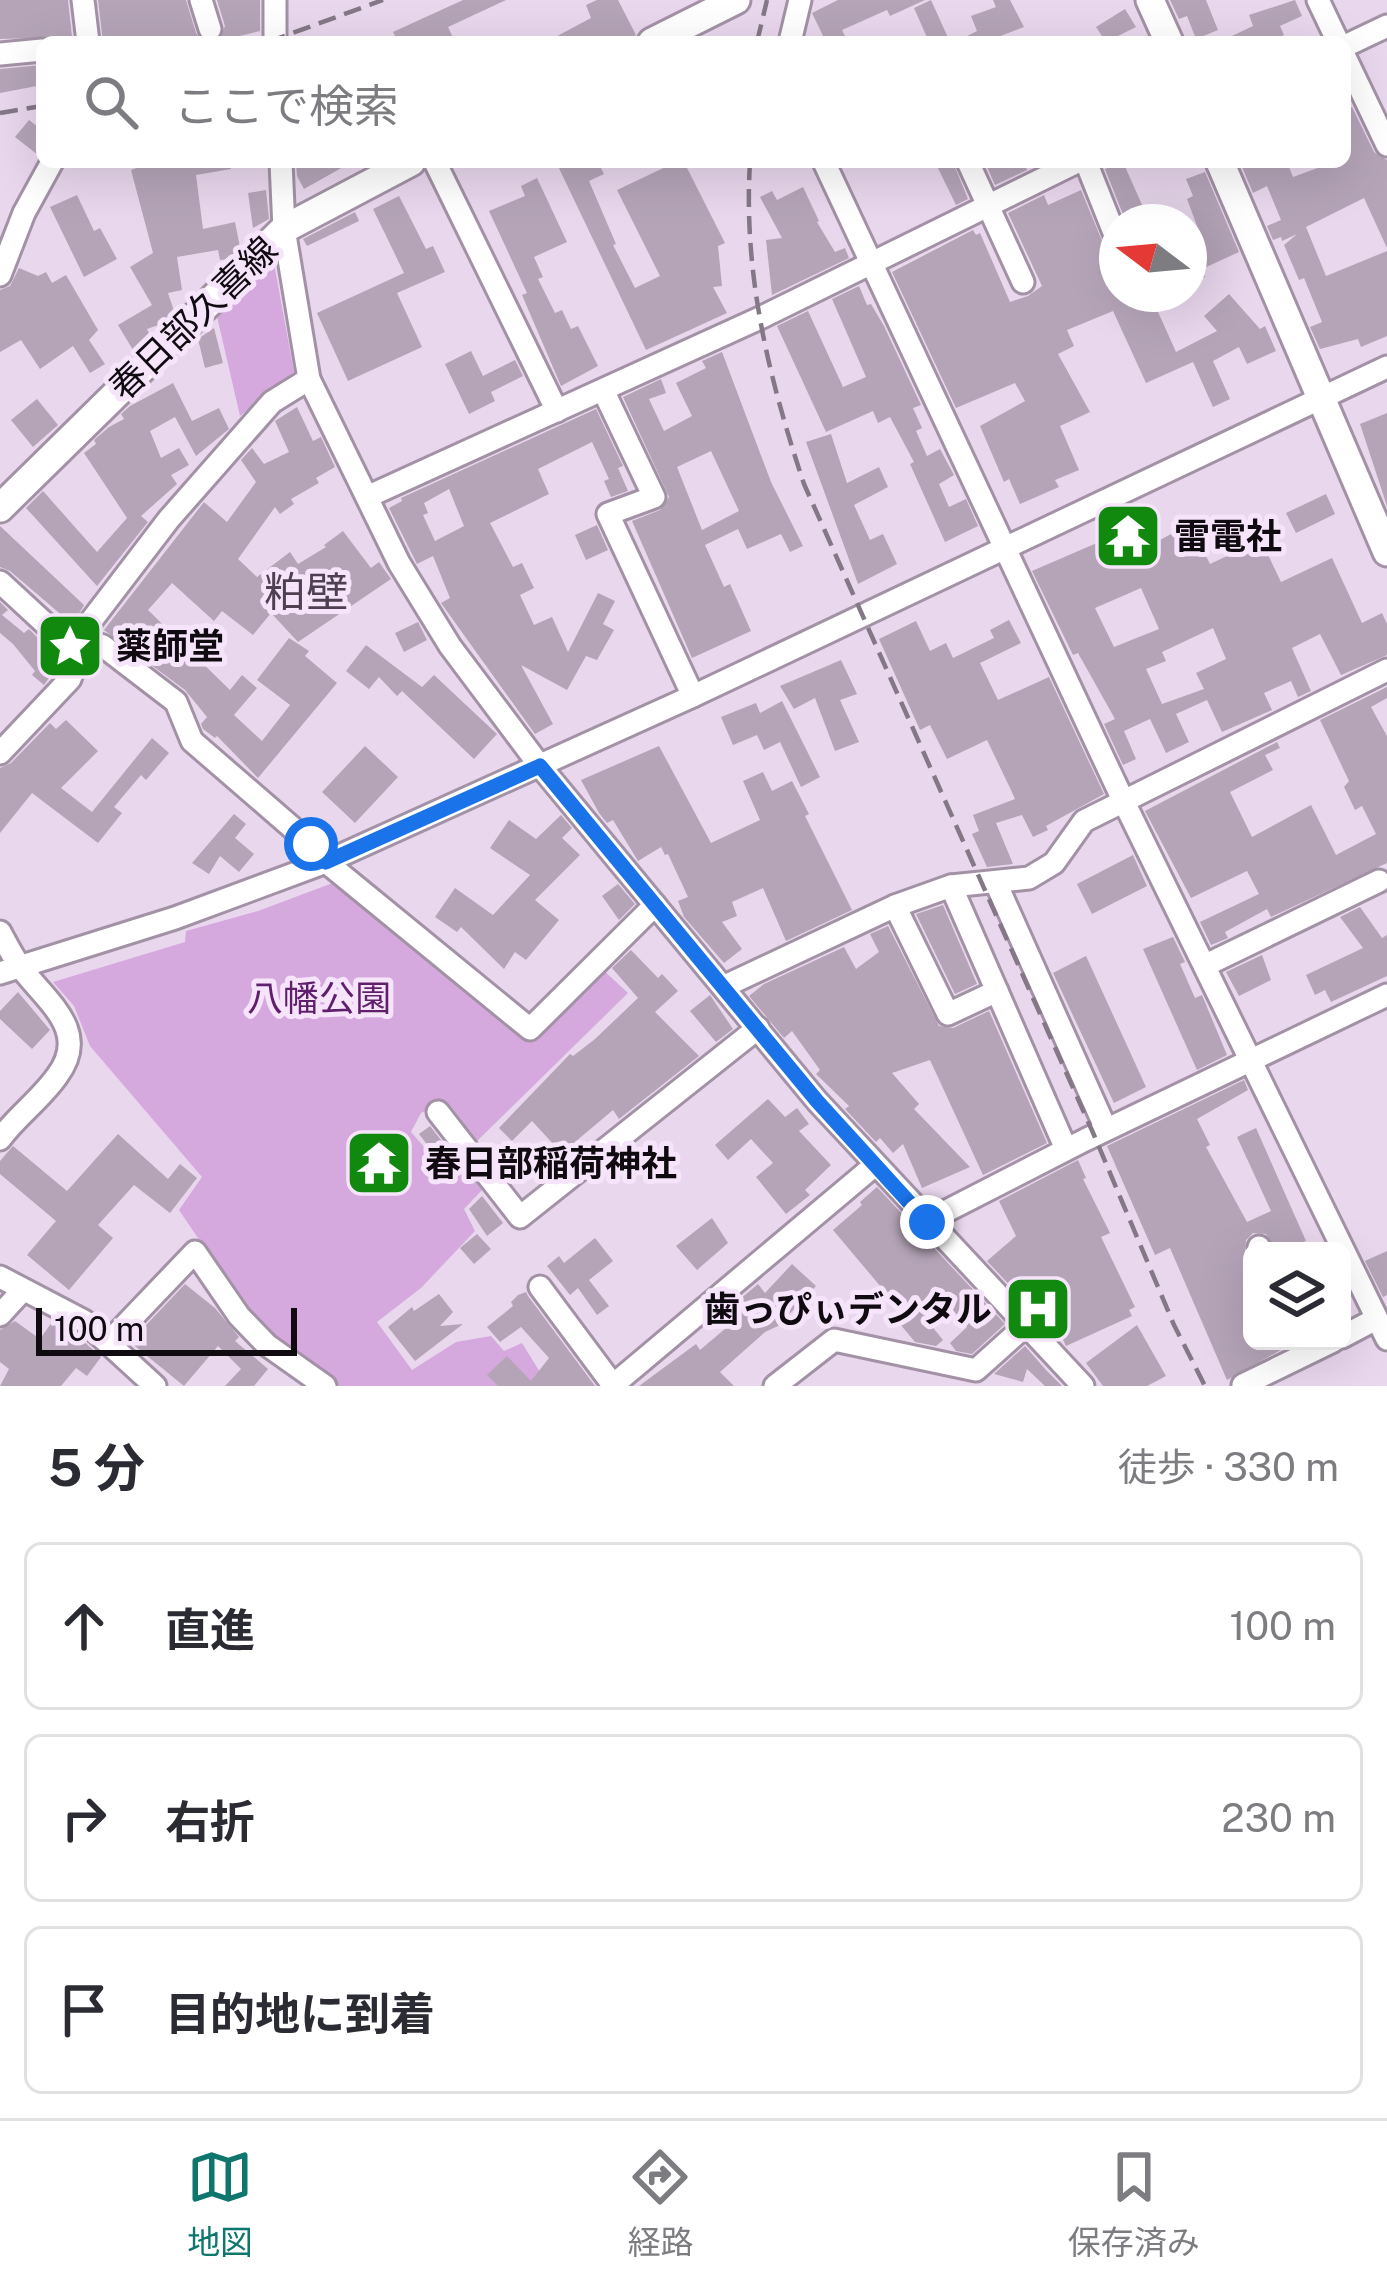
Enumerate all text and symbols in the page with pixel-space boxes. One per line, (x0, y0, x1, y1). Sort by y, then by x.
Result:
search box (36, 36, 1351, 168)
icon: search (78, 69, 144, 135)
text: ここで検索 (174, 79, 399, 132)
north arrow (1099, 204, 1207, 312)
street label: 春日部久喜線 (101, 228, 285, 408)
temple icon: 雷電社 (1093, 501, 1163, 571)
place label: 雷電社 (1174, 515, 1282, 557)
district label: 粕壁 (264, 567, 348, 616)
place icon: 薬師堂 (35, 611, 105, 681)
place label: 薬師堂 (116, 625, 224, 667)
route start (284, 817, 338, 871)
park label: 八幡公園 (247, 977, 391, 1019)
temple icon: 春日部稲荷神社 (344, 1128, 414, 1198)
place label: 春日部稲荷神社 (425, 1142, 677, 1184)
route end (900, 1195, 954, 1249)
map controls (1243, 1242, 1351, 1350)
button: layers (1243, 1242, 1351, 1350)
hospital icon: 歯っぴぃデンタル (1003, 1274, 1073, 1344)
place label: 歯っぴぃデンタル (704, 1288, 992, 1330)
scale bar (36, 1302, 297, 1355)
text: 100 m (54, 1310, 144, 1348)
text: 5 分 (48, 1438, 145, 1497)
text: 徒歩 · 330 m (1118, 1444, 1339, 1490)
icon: ahead (51, 1593, 117, 1659)
text: 直進 (165, 1603, 255, 1656)
text: 100 m (1229, 1603, 1336, 1649)
icon: right (51, 1785, 117, 1851)
text: 右折 (165, 1795, 255, 1848)
text: 230 m (1221, 1795, 1336, 1841)
icon: arrive (51, 1977, 117, 2043)
text: 目的地に到着 (165, 1987, 435, 2040)
tab: 地図 (187, 2144, 253, 2264)
tab: 経路 (627, 2144, 693, 2264)
tab: 保存済み (1068, 2144, 1200, 2264)

